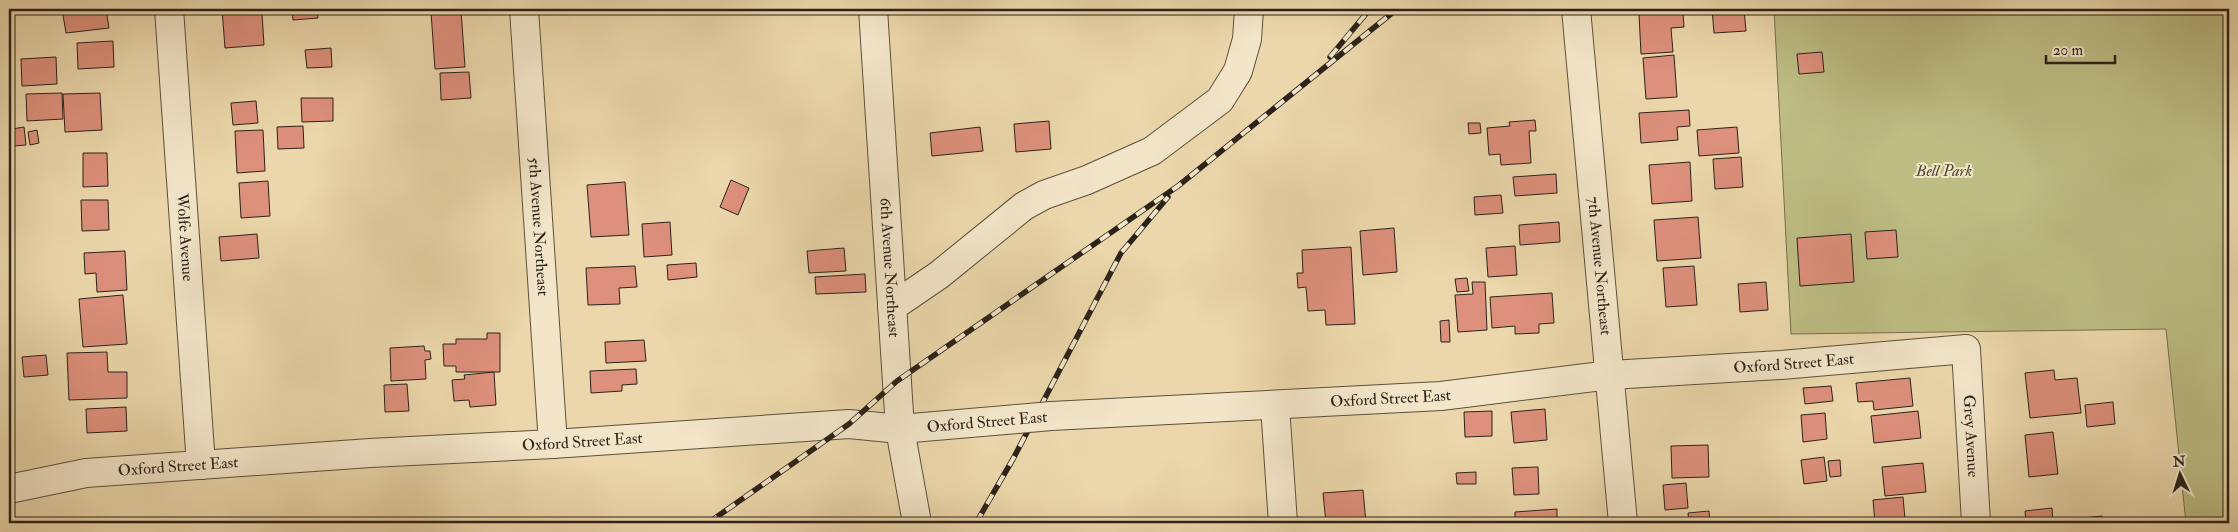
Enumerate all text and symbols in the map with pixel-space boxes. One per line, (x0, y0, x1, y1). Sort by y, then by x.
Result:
scale bar (2046, 32, 2114, 64)
text: 20 m (2053, 41, 2083, 60)
street label: 5th Avenue Northeast (524, 157, 553, 296)
park label: Bell Park (1915, 161, 1973, 181)
street label: Wolfe Avenue (172, 192, 198, 282)
street label: 7th Avenue Northeast (1583, 196, 1616, 336)
street label: 6th Avenue Northeast (875, 197, 904, 338)
street label: Oxford Street East (1733, 349, 1855, 378)
street label: Oxford Street East (1330, 385, 1452, 412)
street label: Grey Avenue (1959, 394, 1983, 478)
street label: Oxford Street East (926, 407, 1048, 437)
street label: Oxford Street East (522, 428, 643, 456)
north arrow (2156, 450, 2206, 500)
street label: Oxford Street East (117, 452, 239, 481)
text: N (2171, 453, 2186, 471)

